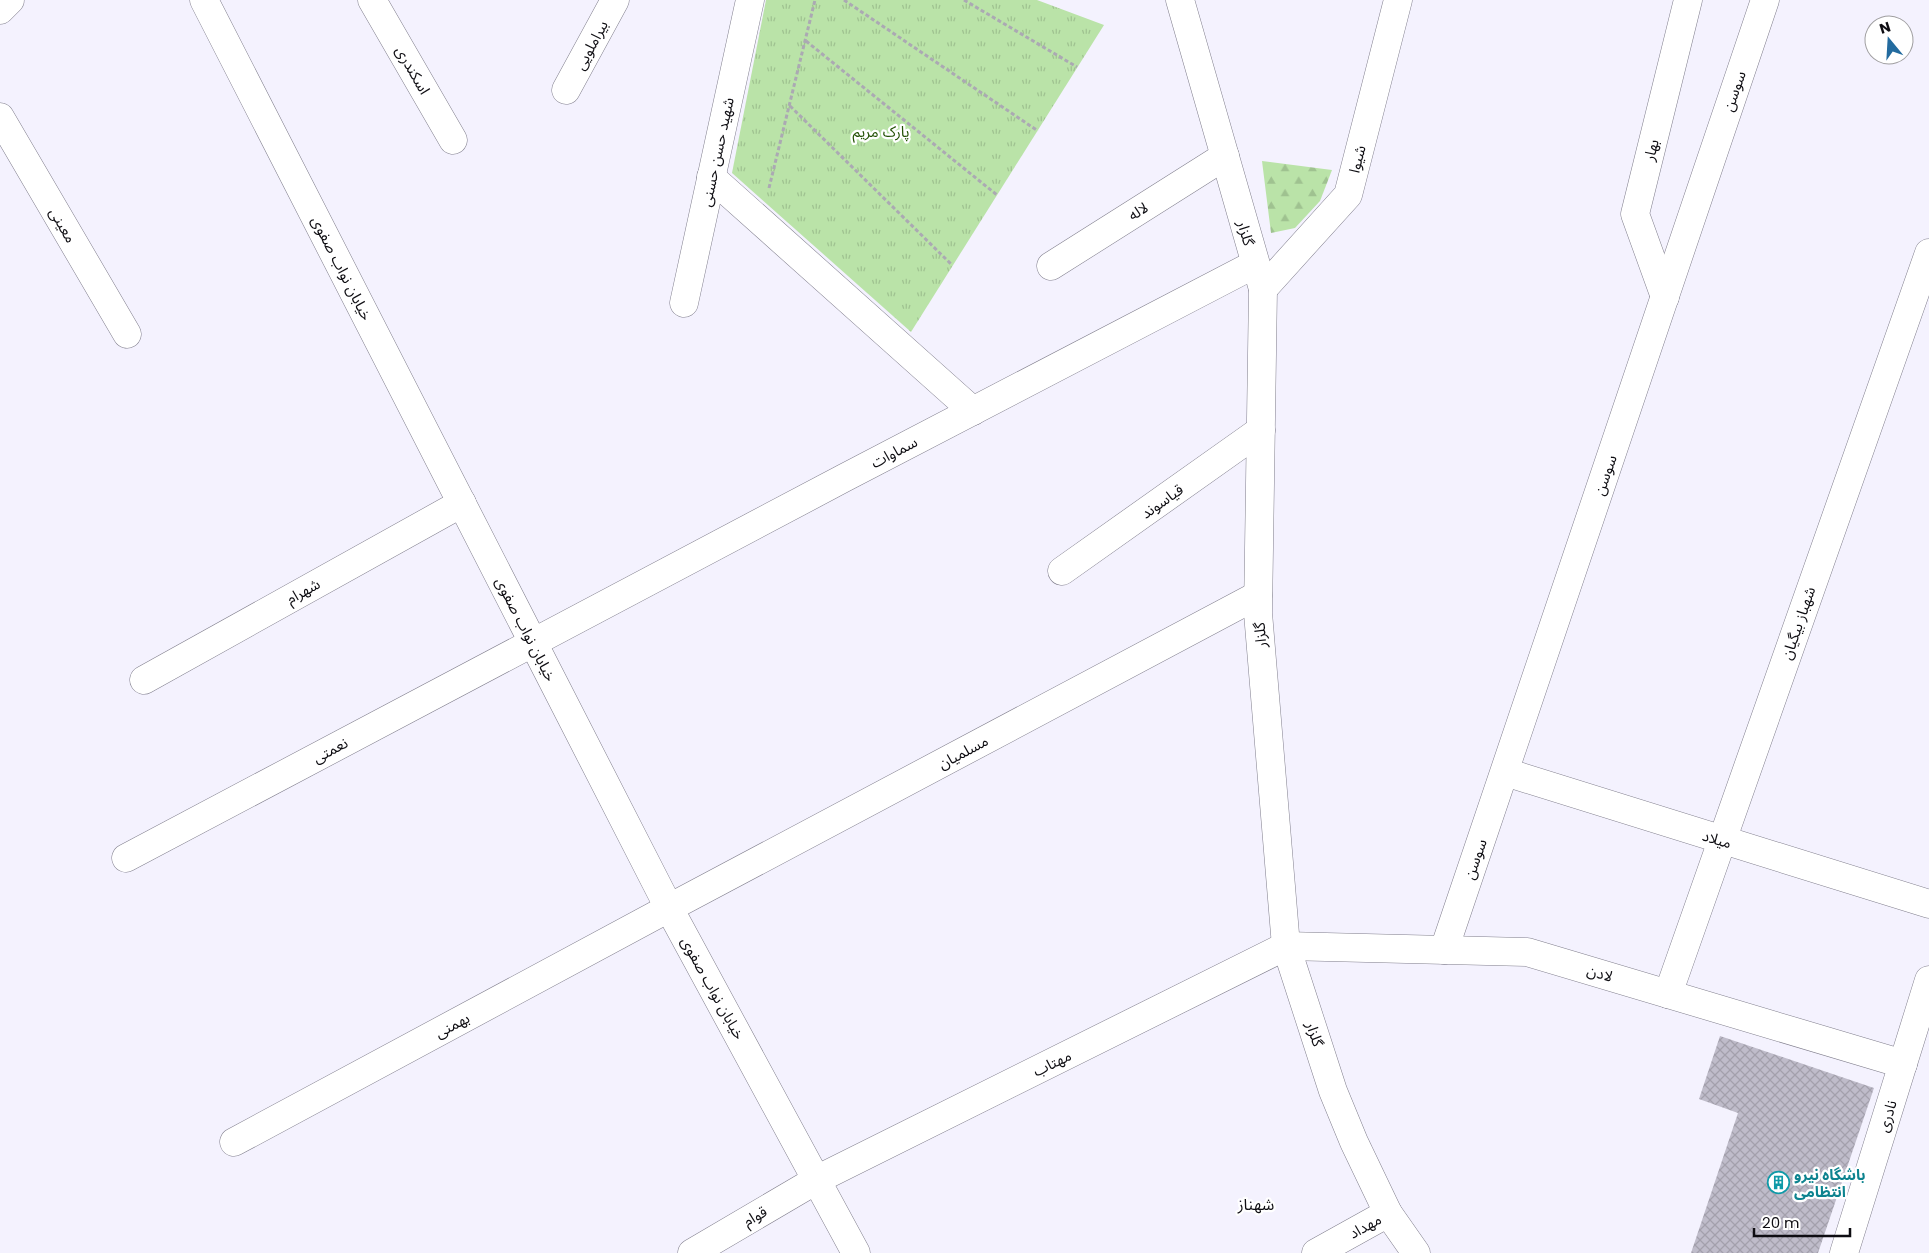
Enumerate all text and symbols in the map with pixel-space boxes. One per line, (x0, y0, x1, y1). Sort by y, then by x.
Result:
north arrow (1864, 15, 1914, 65)
street label: بیراملویی (569, 16, 613, 74)
text: N (1877, 16, 1893, 39)
street label: اسکندری (391, 42, 435, 98)
street label: سوسن (1717, 68, 1751, 114)
street label: شهید حسن حسنی (695, 95, 739, 209)
park label: پارک مریم (852, 121, 910, 143)
street label: بهار (1638, 137, 1664, 164)
street label: شیوا (1343, 143, 1371, 175)
street label: لاله (1124, 197, 1152, 225)
street label: معینی (45, 204, 81, 246)
street label: خیابان نواب صفوی (307, 212, 377, 324)
street label: گلزار (1232, 217, 1260, 249)
street label: سماوات (867, 431, 921, 473)
street label: سوسن (1588, 452, 1622, 498)
street label: قیاسوند (1137, 479, 1188, 523)
street label: شهرام (282, 573, 324, 610)
street label: خیابان نواب صفوی (491, 573, 561, 685)
street label: شهباز بیگیان (1776, 583, 1820, 662)
street label: گلزار (1248, 621, 1272, 650)
street label: مسلمیان (934, 730, 992, 774)
street label: نعمتی (309, 732, 351, 768)
street label: میلاد (1700, 825, 1734, 853)
street label: سوسن (1458, 836, 1492, 882)
street label: خیابان نواب صفوی (676, 933, 750, 1043)
street label: لادن (1584, 959, 1616, 987)
street label: بهمنی (431, 1007, 473, 1043)
street label: گلزار (1301, 1018, 1329, 1050)
street label: مهتاب (1029, 1045, 1075, 1081)
street label: نادری (1872, 1097, 1902, 1135)
place label: باشگاه نیرو انتظامی (1794, 1164, 1866, 1202)
building icon: باشگاه نیرو انتظامی (1766, 1171, 1790, 1195)
district label: شهناز (1237, 1193, 1274, 1216)
street label: قوام (739, 1201, 772, 1232)
scale bar (1754, 1206, 1850, 1238)
street label: مهداد (1345, 1209, 1385, 1243)
text: 20 m (1762, 1212, 1800, 1233)

